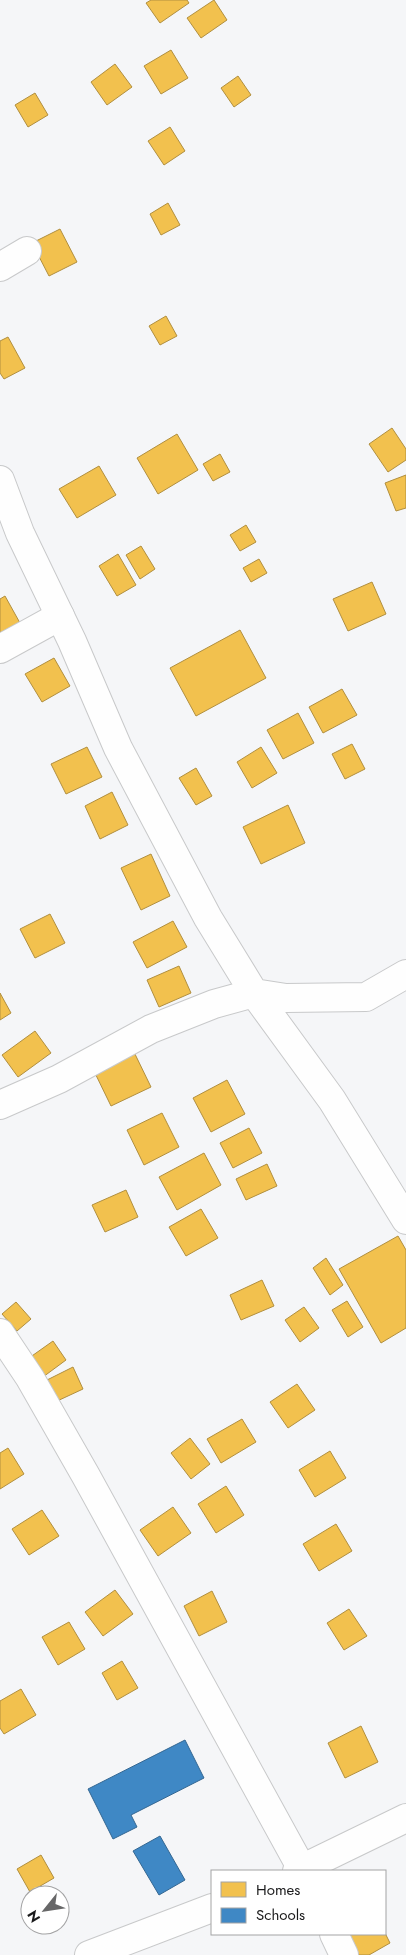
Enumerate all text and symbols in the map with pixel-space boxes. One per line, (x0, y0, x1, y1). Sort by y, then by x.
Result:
legend (211, 1870, 386, 1935)
text: Homes (256, 1879, 300, 1901)
north arrow (20, 1885, 70, 1935)
text: Schools (256, 1904, 305, 1926)
text: N (22, 1907, 45, 1926)

